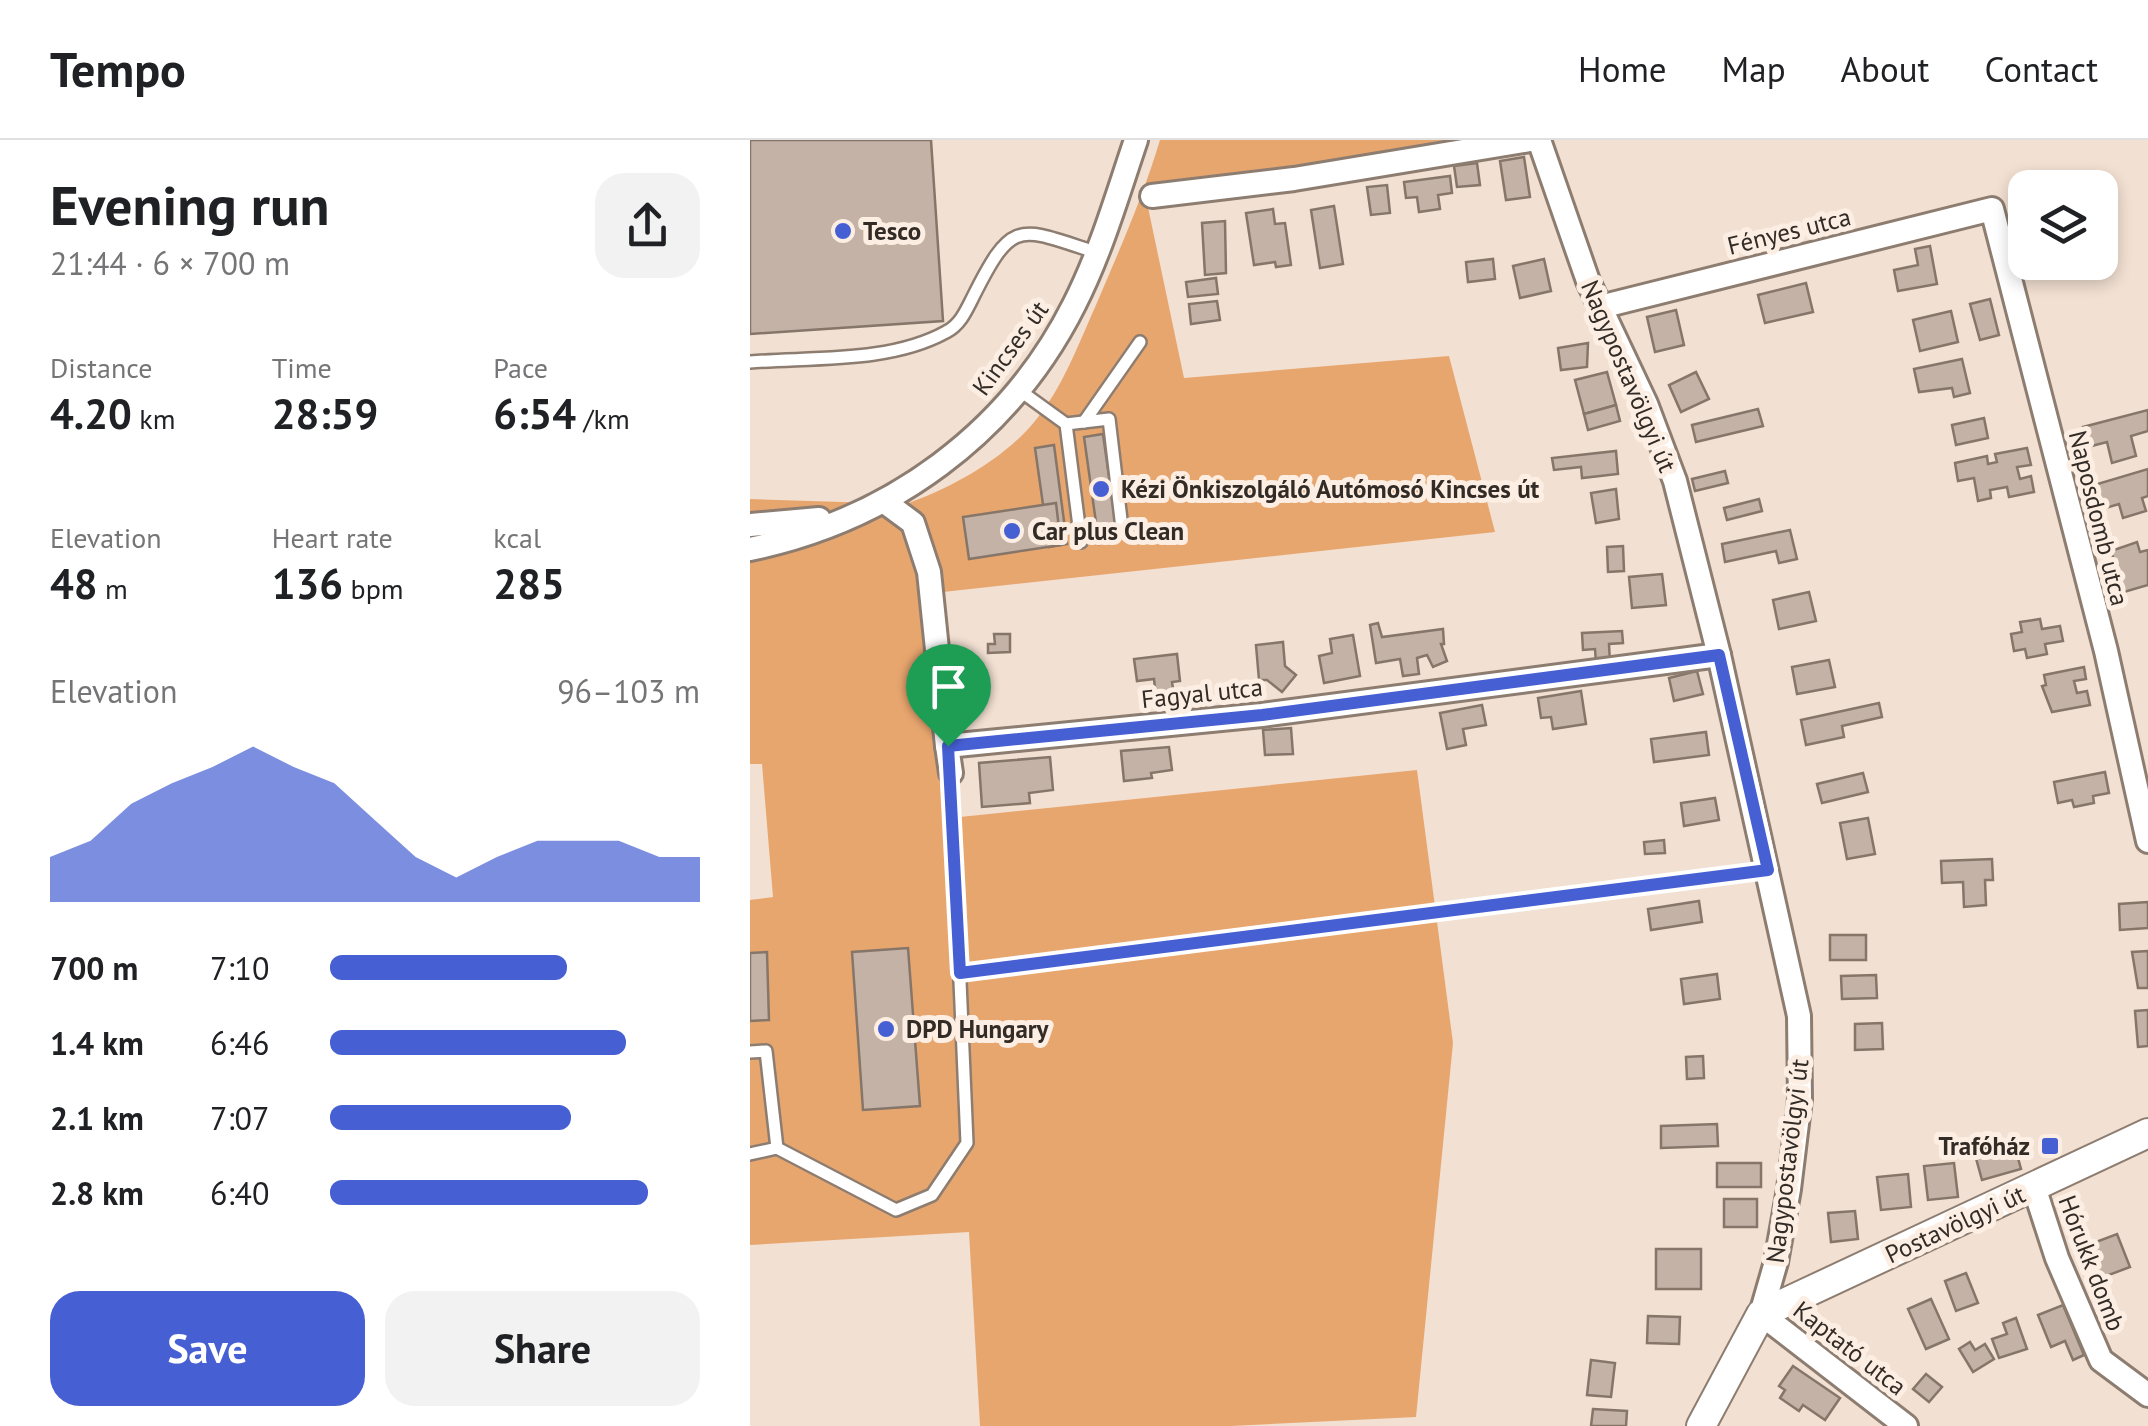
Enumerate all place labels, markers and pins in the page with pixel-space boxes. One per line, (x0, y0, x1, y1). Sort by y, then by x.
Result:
place label: Tesco (863, 215, 921, 247)
marker: Tesco (832, 220, 854, 242)
place label: Kézi Önkiszolgáló Autómosó Kincses út (1121, 473, 1540, 505)
marker: Kézi Önkiszolgáló Autómosó Kincses út (1090, 478, 1112, 500)
place label: Car plus Clean (1032, 515, 1184, 547)
marker: Car plus Clean (1001, 520, 1023, 542)
pin (906, 644, 991, 747)
place label: DPD Hungary (906, 1013, 1050, 1045)
marker: DPD Hungary (875, 1018, 897, 1040)
place label: Trafóház (1938, 1130, 2030, 1162)
marker: Trafóház (2039, 1135, 2061, 1157)

